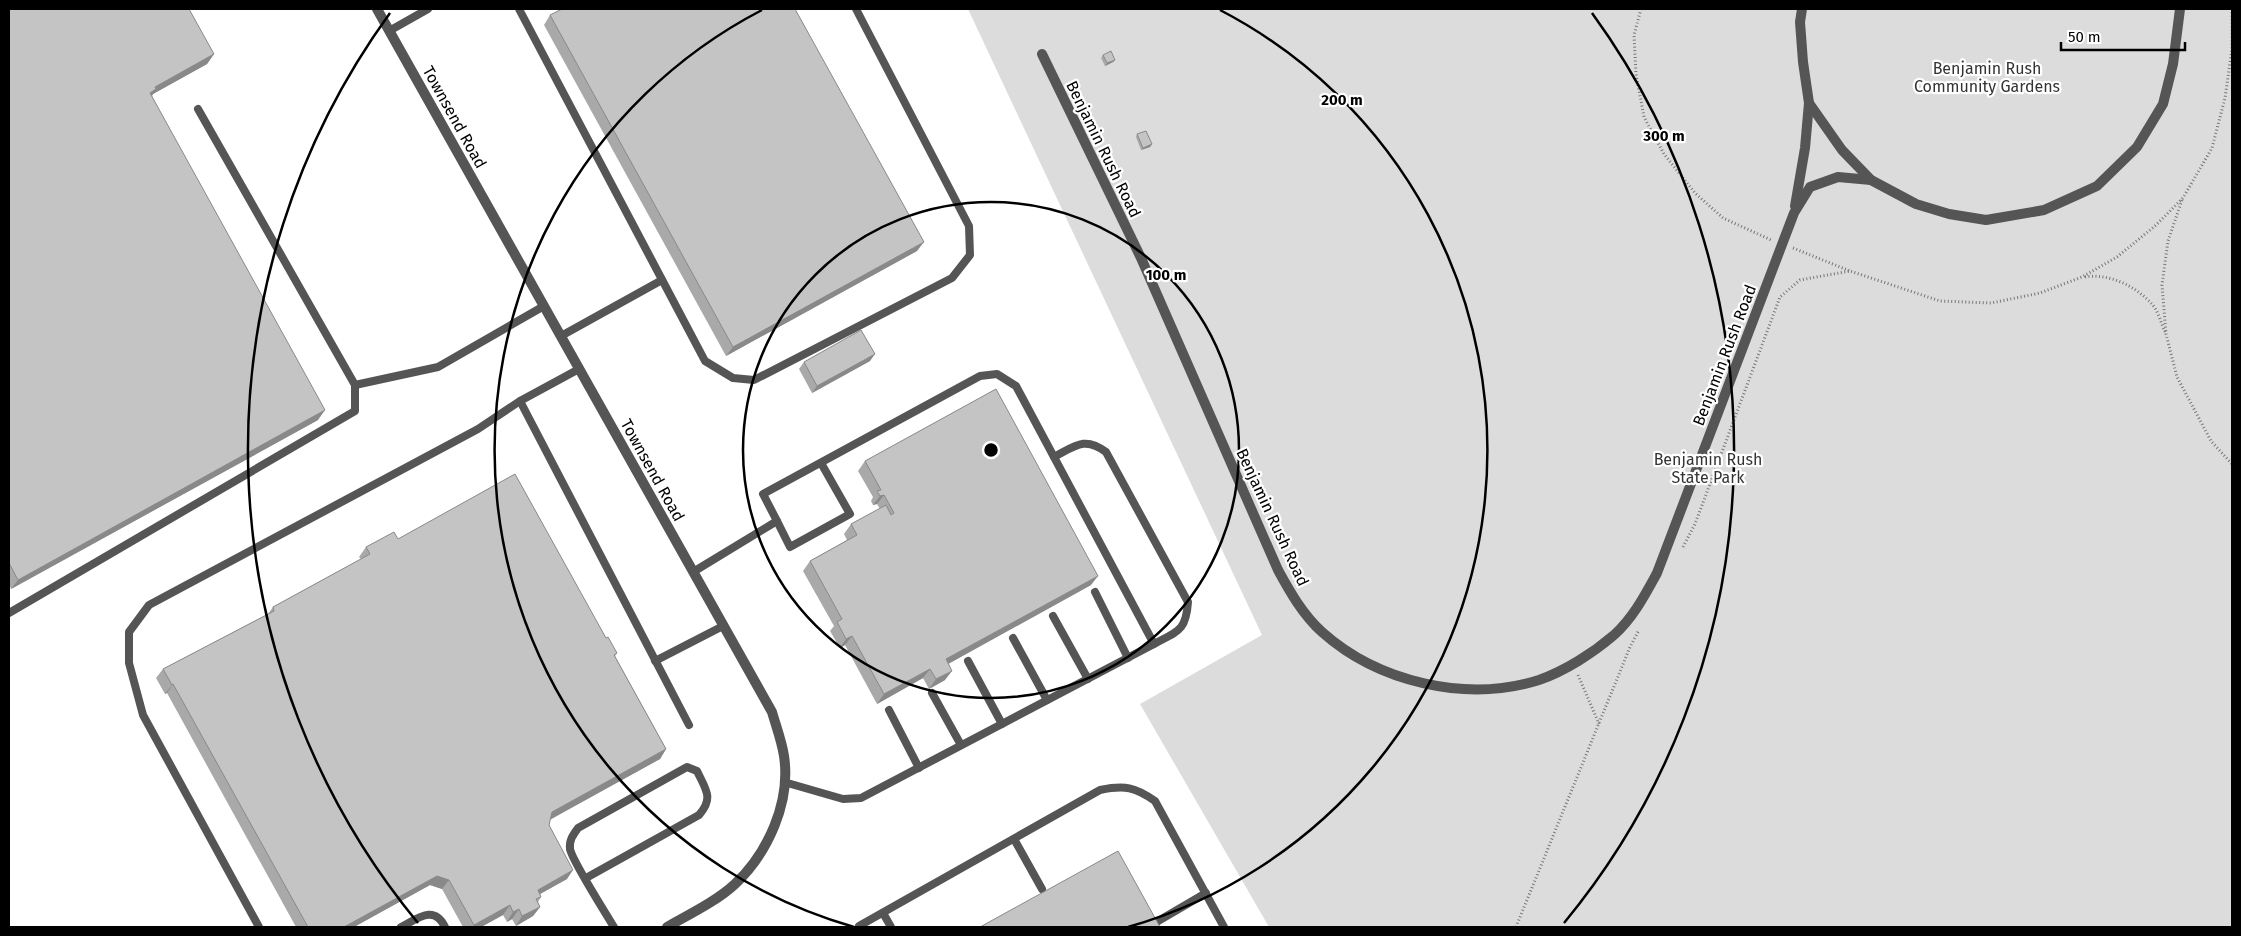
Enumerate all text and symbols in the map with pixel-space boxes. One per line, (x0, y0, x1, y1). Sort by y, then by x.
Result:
scale bar (2061, 20, 2185, 52)
text: 50 m (2068, 28, 2101, 46)
park label: Benjamin Rush Community Gardens (1914, 59, 2060, 96)
street label: Townsend Road (419, 63, 490, 172)
street label: Benjamin Rush Road (1062, 78, 1145, 221)
text: 200 m (1321, 91, 1363, 109)
text: 300 m (1642, 127, 1685, 145)
text: 100 m (1146, 266, 1186, 284)
street label: Benjamin Rush Road (1689, 282, 1760, 429)
street label: Townsend Road (617, 416, 688, 525)
centre of rings (982, 441, 1000, 459)
street label: Benjamin Rush Road (1232, 445, 1313, 589)
park label: Benjamin Rush State Park (1654, 450, 1762, 487)

